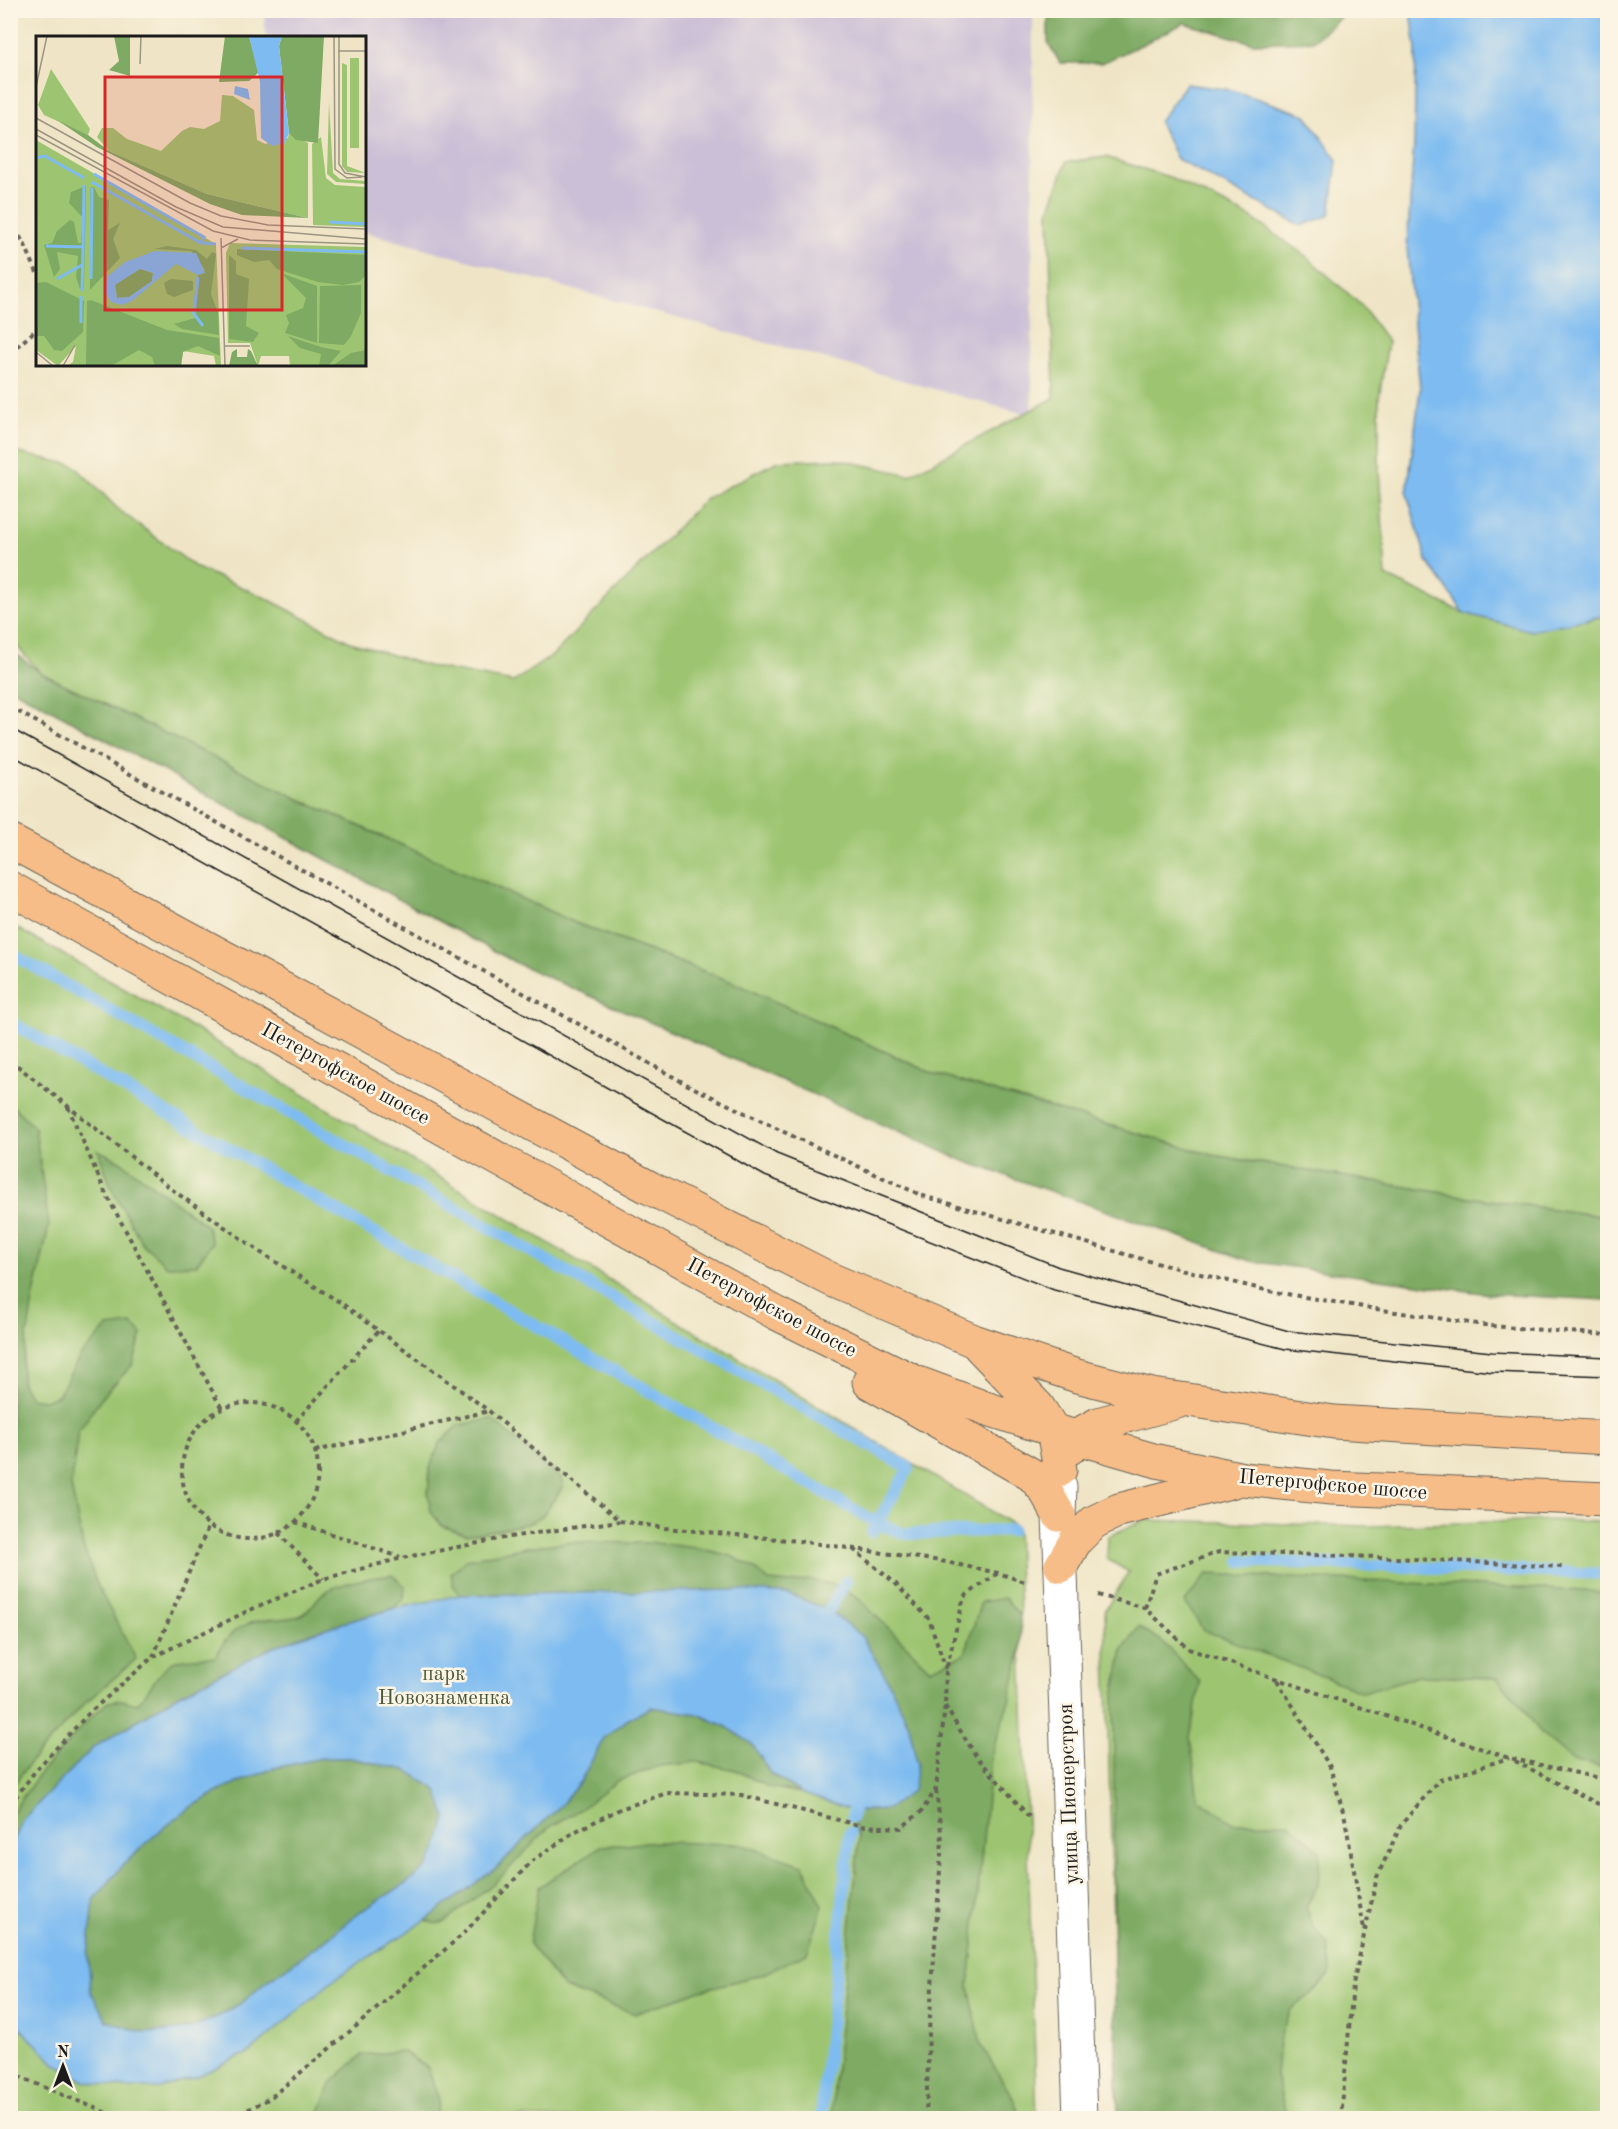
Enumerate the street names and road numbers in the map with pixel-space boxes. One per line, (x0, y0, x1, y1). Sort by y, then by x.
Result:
street label: Петергофское шоссе (257, 1019, 433, 1129)
street label: Петергофское шоссе (683, 1255, 860, 1362)
street label: Петергофское шоссе (1238, 1467, 1428, 1504)
street label: улица Пионерстроя (1056, 1703, 1083, 1885)

